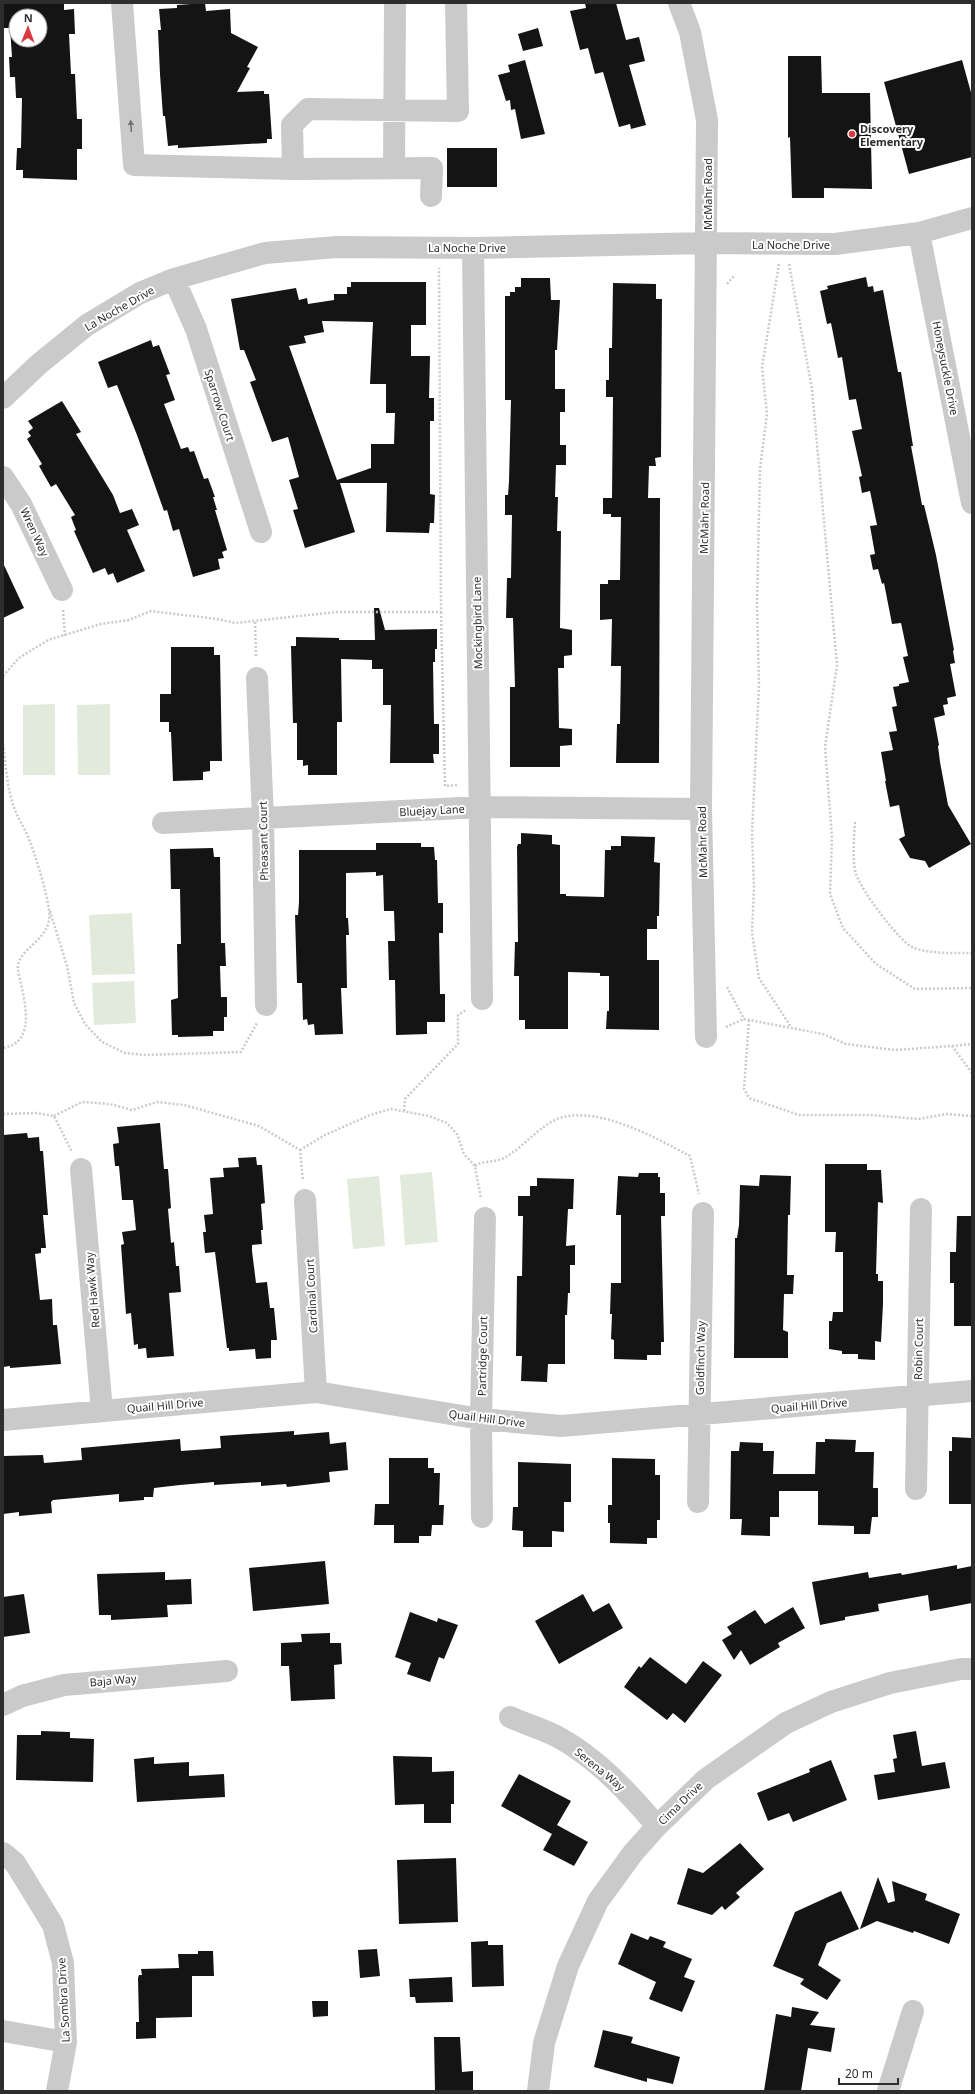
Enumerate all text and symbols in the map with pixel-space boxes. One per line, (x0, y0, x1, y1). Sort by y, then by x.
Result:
north arrow (8, 8, 48, 48)
text: N (24, 10, 33, 25)
one-way arrow (128, 120, 135, 132)
place label: Discovery Elementary (860, 121, 924, 149)
marker: Discovery Elementary (847, 129, 857, 139)
street label: McMahr Road (700, 158, 715, 230)
street label: La Noche Drive (752, 237, 830, 252)
street label: La Noche Drive (428, 240, 506, 255)
street label: La Noche Drive (81, 282, 157, 334)
street label: Honeysuckle Drive (930, 320, 962, 416)
street label: Sparrow Court (201, 367, 239, 443)
street label: McMahr Road (696, 482, 712, 554)
street label: Wren Way (17, 505, 53, 559)
street label: Mockingbird Lane (469, 577, 485, 669)
street label: Pheasant Court (255, 801, 271, 881)
street label: Bluejay Lane (399, 801, 465, 819)
street label: McMahr Road (694, 806, 710, 878)
street label: Red Hawk Way (81, 1251, 103, 1329)
street label: Cardinal Court (302, 1258, 320, 1334)
street label: Partridge Court (474, 1316, 490, 1396)
street label: Robin Court (910, 1318, 926, 1380)
street label: Goldfinch Way (692, 1320, 708, 1395)
street label: Quail Hill Drive (126, 1394, 204, 1416)
street label: Quail Hill Drive (770, 1394, 848, 1416)
street label: Quail Hill Drive (448, 1406, 526, 1430)
street label: Baja Way (89, 1670, 137, 1690)
street label: Serena Way (572, 1744, 628, 1794)
street label: Cima Drive (655, 1778, 705, 1828)
street label: La Sombra Drive (53, 1957, 73, 2043)
scale bar (839, 2060, 898, 2086)
text: 20 m (845, 2065, 873, 2082)

